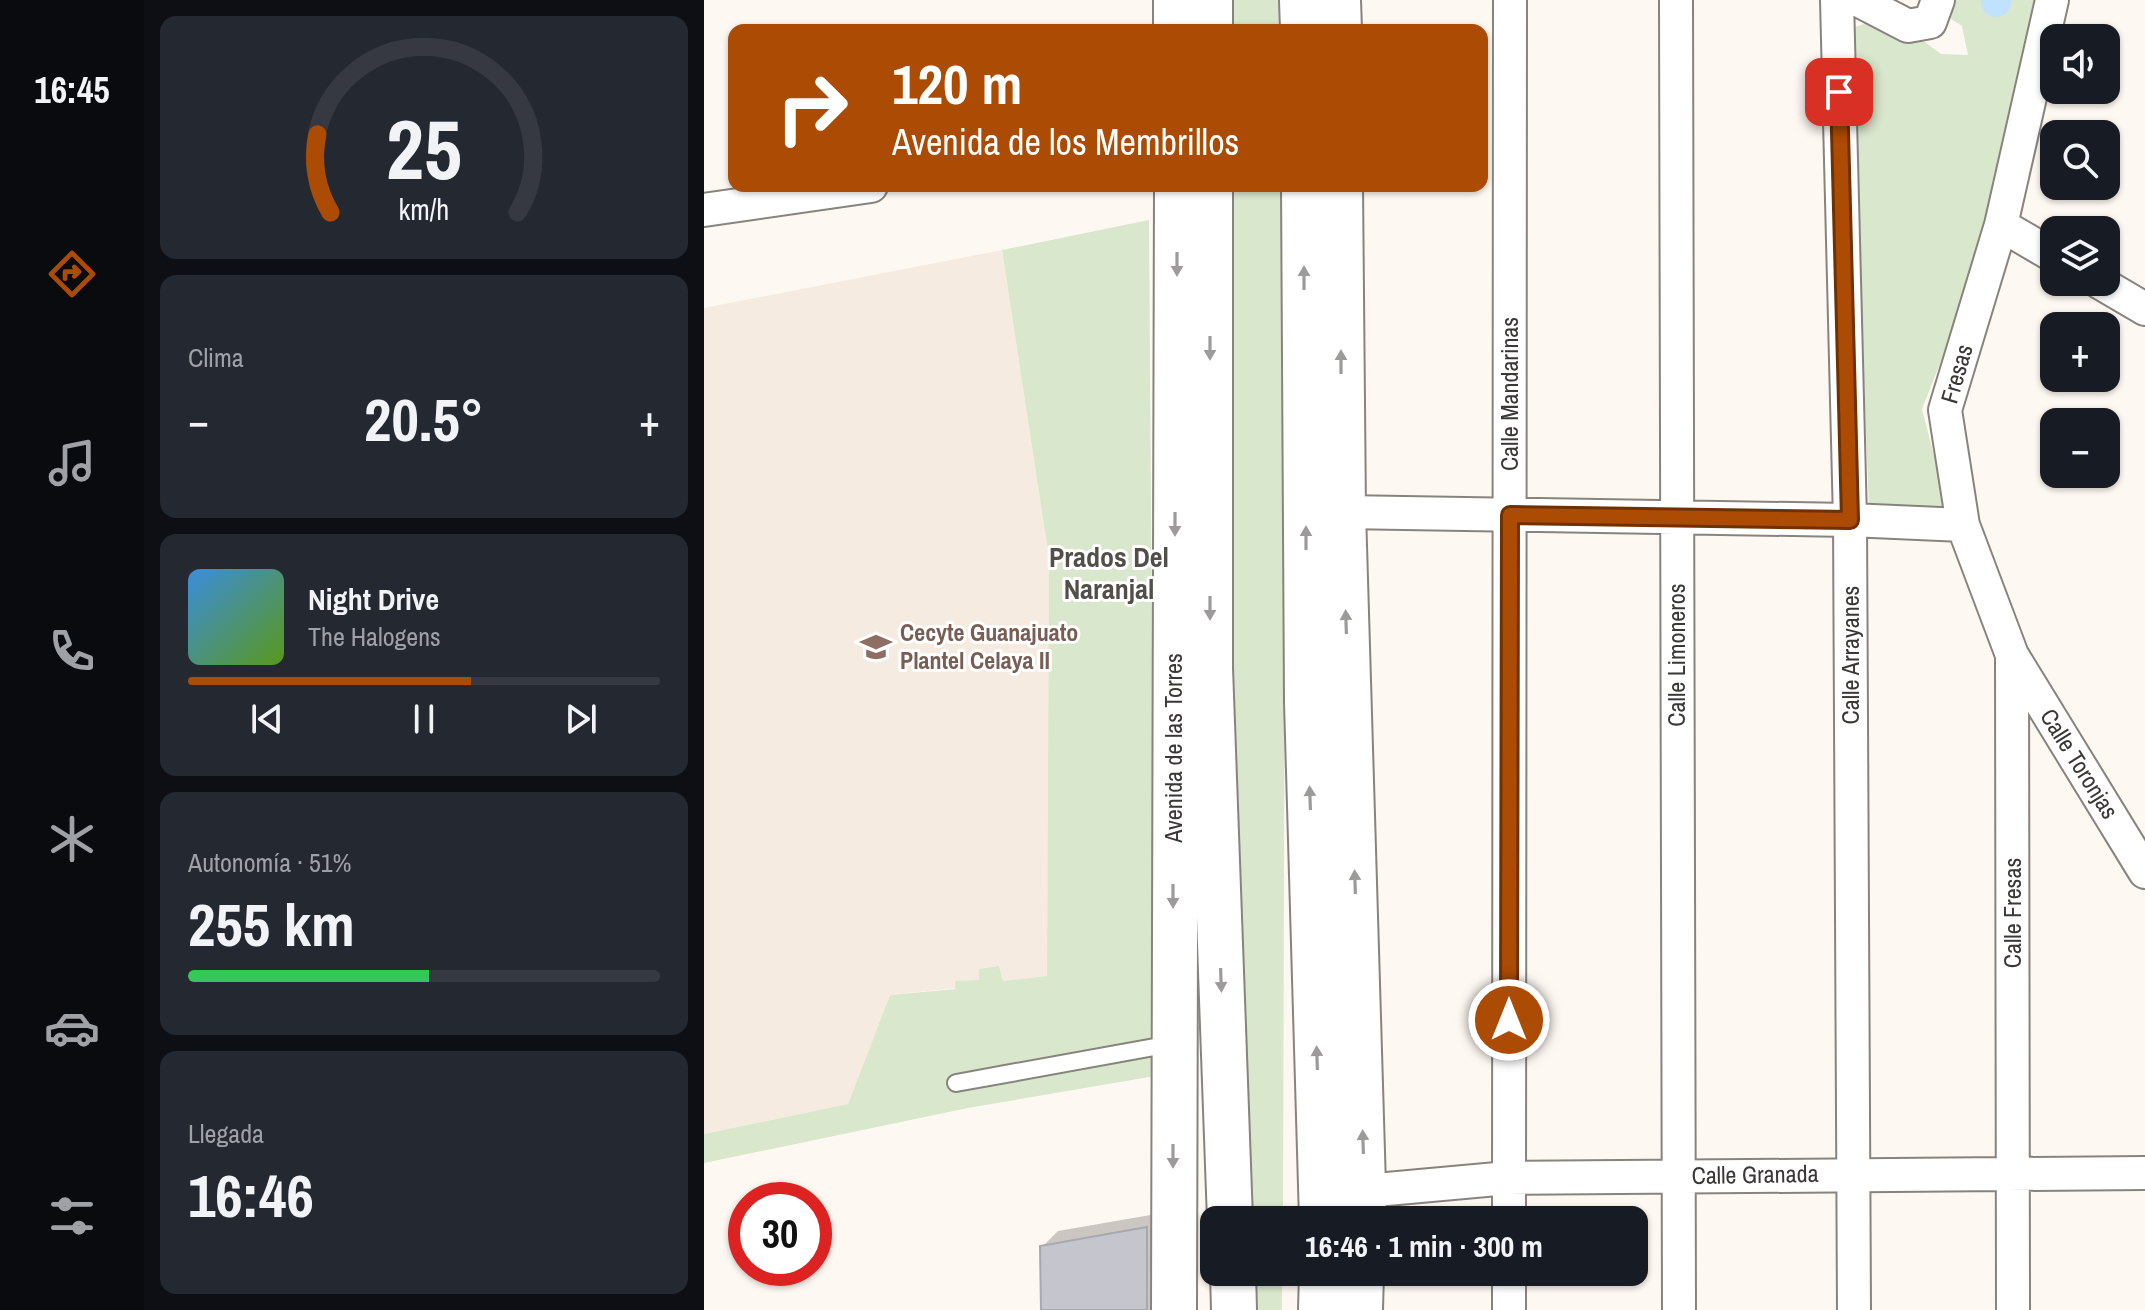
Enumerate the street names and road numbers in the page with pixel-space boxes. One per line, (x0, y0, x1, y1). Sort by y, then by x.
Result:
street label: Calle Mandarinas (1493, 317, 1525, 471)
street label: Fresas (1932, 340, 1980, 407)
street label: Calle Limoneros (1660, 583, 1692, 727)
street label: Calle Arrayanes (1834, 586, 1866, 724)
street label: Avenida de las Torres (1157, 653, 1189, 844)
street label: Calle Toronjas (2033, 702, 2126, 825)
street label: Calle Fresas (1996, 858, 2028, 968)
street label: Calle Granada (1691, 1157, 1819, 1191)

